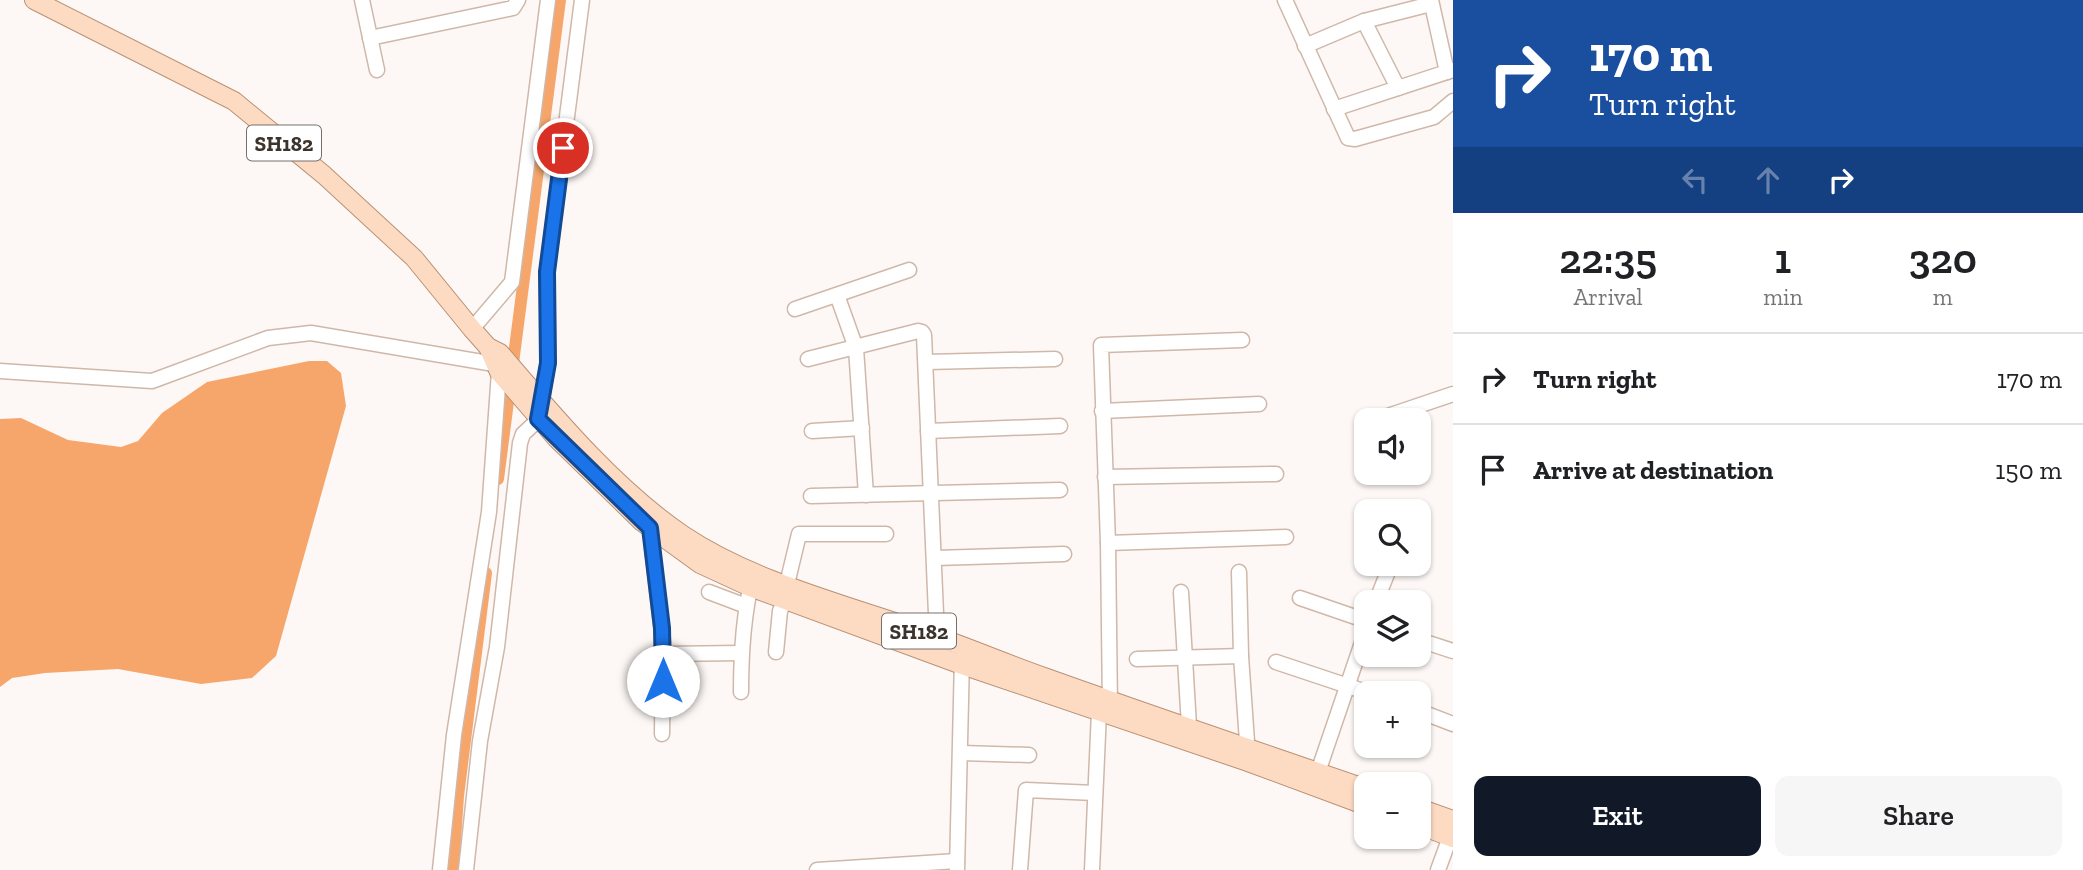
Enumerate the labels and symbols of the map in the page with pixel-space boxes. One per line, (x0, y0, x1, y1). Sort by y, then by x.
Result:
pin (533, 118, 593, 178)
road number: SH182 (247, 125, 321, 160)
road number: SH182 (882, 614, 956, 648)
position arrow (626, 644, 700, 718)

